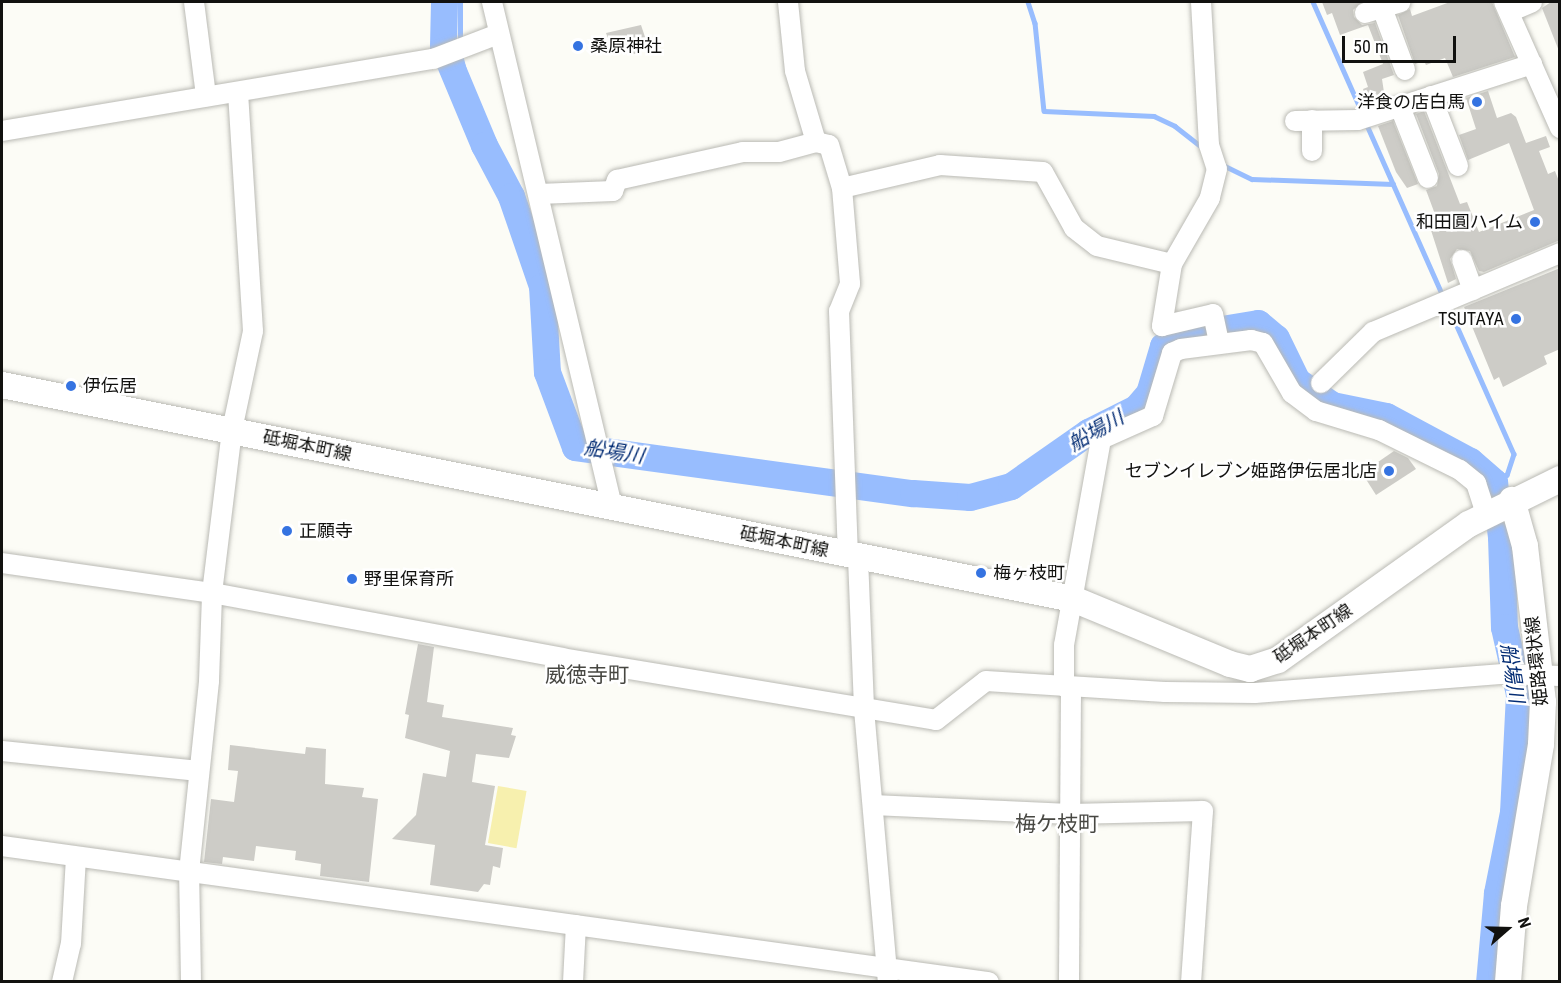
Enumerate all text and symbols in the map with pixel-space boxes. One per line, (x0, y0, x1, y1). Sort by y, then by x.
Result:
scale bar (1345, 24, 1459, 62)
place label: 桑原神社 (590, 35, 662, 57)
text: 50 m (1353, 36, 1388, 57)
marker: 桑原神社 (571, 39, 585, 53)
place label: 洋食の店白馬 (1357, 91, 1465, 113)
marker: 洋食の店白馬 (1470, 95, 1484, 109)
place label: 和田圓ハイム (1415, 211, 1523, 233)
marker: 和田圓ハイム (1528, 215, 1542, 229)
place label: TSUTAYA (1438, 308, 1504, 330)
marker: TSUTAYA (1509, 312, 1523, 326)
place label: 伊伝居 (83, 375, 137, 397)
marker: 伊伝居 (64, 379, 78, 393)
water label: 船場川 (1064, 406, 1128, 456)
street label: 砥堀本町線 (261, 426, 353, 466)
water label: 船場川 (582, 435, 646, 469)
place label: セブンイレブン姫路伊伝居北店 (1125, 460, 1377, 482)
marker: セブンイレブン姫路伊伝居北店 (1382, 464, 1396, 478)
place label: 正願寺 (299, 520, 353, 542)
street label: 砥堀本町線 (738, 522, 830, 562)
marker: 正願寺 (280, 524, 294, 538)
place label: 梅ヶ枝町 (993, 562, 1065, 584)
marker: 梅ヶ枝町 (974, 566, 988, 580)
place label: 野里保育所 (364, 568, 454, 590)
marker: 野里保育所 (345, 572, 359, 586)
street label: 砥堀本町線 (1270, 600, 1356, 668)
street label: 姫路環状線 (1522, 615, 1552, 707)
water label: 船場川 (1495, 641, 1529, 705)
district label: 威徳寺町 (545, 662, 629, 688)
district label: 梅ケ枝町 (1015, 811, 1099, 837)
north arrow (1477, 899, 1537, 959)
text: N (1514, 915, 1535, 931)

